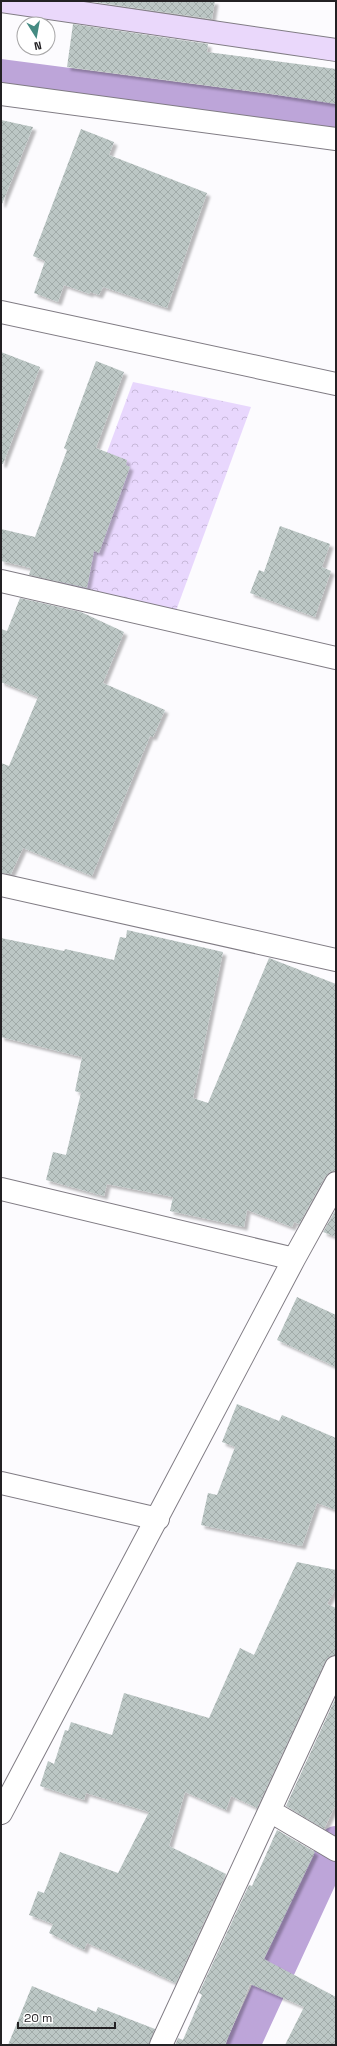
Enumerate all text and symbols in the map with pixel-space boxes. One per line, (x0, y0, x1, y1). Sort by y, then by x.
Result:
north arrow (16, 16, 56, 56)
text: N (33, 38, 43, 53)
scale bar (18, 2004, 115, 2030)
text: 20 m (24, 2010, 52, 2026)

